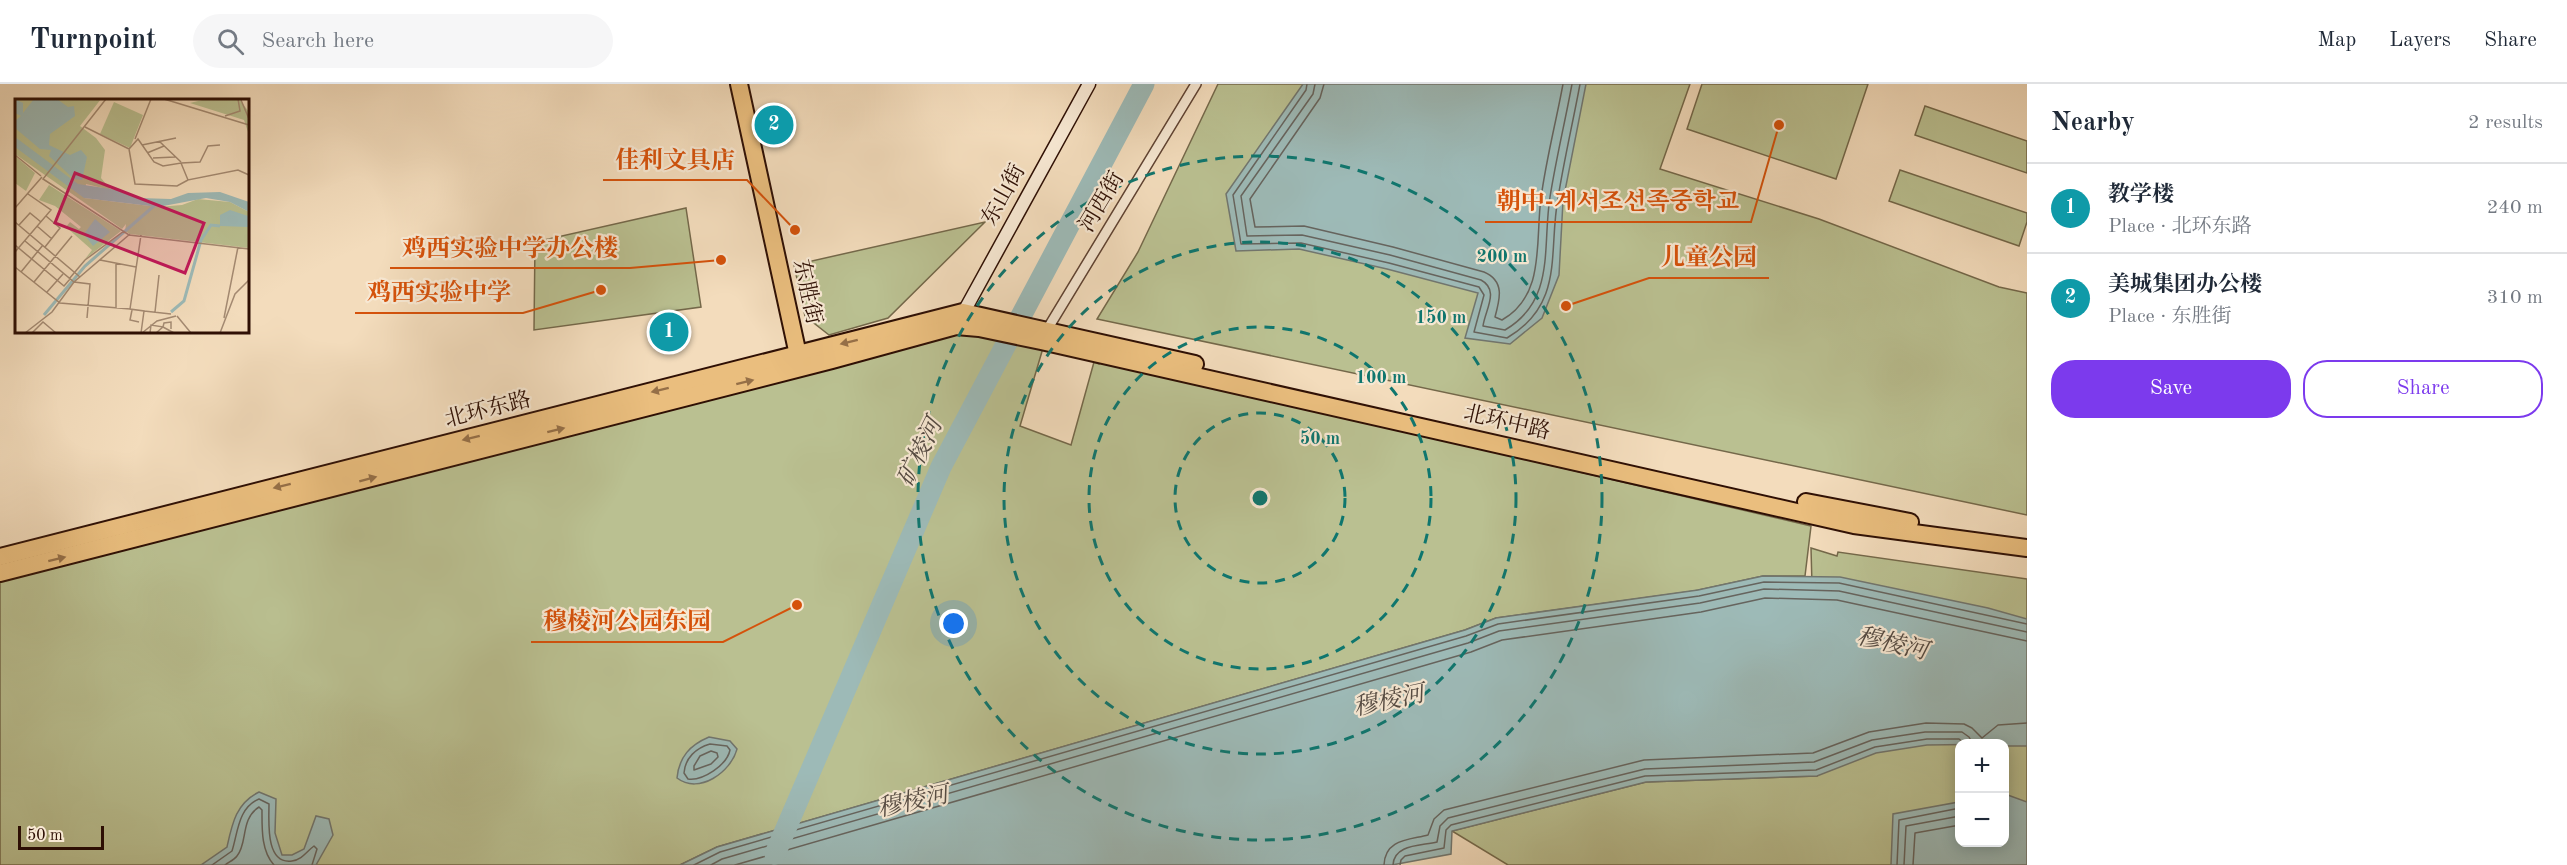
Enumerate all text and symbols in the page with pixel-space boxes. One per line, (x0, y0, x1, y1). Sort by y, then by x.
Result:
search box (193, 14, 613, 68)
icon: search (214, 25, 247, 58)
text: Turnpoint (30, 27, 157, 55)
text: Search here (262, 30, 374, 52)
text: Map (2317, 30, 2356, 51)
text: Layers (2389, 30, 2451, 51)
text: Share (2484, 30, 2537, 51)
inset map (15, 99, 249, 333)
pin: 2 (754, 102, 794, 147)
text: Nearby (2051, 110, 2135, 136)
text: 2 results (2468, 113, 2543, 133)
callout: 佳利文具店 (603, 138, 747, 180)
text: 佳利文具店 (615, 147, 735, 174)
street label: 东山街 (977, 160, 1030, 229)
street label: 河西街 (1074, 167, 1128, 236)
callout: 朝中-계서조선족중학교 (1485, 180, 1751, 222)
text: 教学楼 (2108, 184, 2174, 206)
text: 朝中-계서조선족중학교 (1497, 188, 1739, 215)
text: 1 (2065, 198, 2076, 218)
text: 240 m (2487, 198, 2543, 218)
text: Place · 北环东路 (2108, 217, 2252, 237)
callout: 鸡西实验中学办公楼 (390, 226, 630, 268)
text: 鸡西实验中学办公楼 (402, 235, 618, 262)
callout: 儿童公园 (1649, 236, 1769, 278)
text: 儿童公园 (1661, 244, 1757, 271)
text: 200 m (1477, 248, 1527, 266)
street label: 东胜街 (789, 257, 827, 327)
callout: 鸡西实验中学 (355, 271, 523, 313)
text: 美城集团办公楼 (2108, 274, 2262, 296)
text: 鸡西实验中学 (367, 279, 511, 306)
text: 2 (2065, 288, 2076, 308)
text: 310 m (2487, 288, 2543, 308)
text: Place · 东胜街 (2108, 307, 2232, 327)
text: 150 m (1416, 309, 1466, 327)
pin: 1 (650, 310, 688, 354)
one-way arrow (840, 337, 858, 347)
button: Save (2051, 360, 2291, 418)
button: Share (2303, 360, 2543, 418)
text: 100 m (1356, 369, 1406, 387)
one-way arrow (736, 377, 755, 387)
one-way arrow (651, 385, 669, 395)
street label: 北环东路 (442, 387, 533, 431)
street label: 北环中路 (1462, 400, 1553, 444)
water label: 矿棱河 (892, 410, 949, 491)
one-way arrow (547, 425, 566, 435)
text: 50 m (1300, 430, 1340, 448)
one-way arrow (462, 433, 480, 443)
one-way arrow (358, 474, 377, 484)
one-way arrow (273, 481, 291, 491)
centre of rings (1250, 488, 1270, 508)
one-way arrow (48, 554, 66, 563)
callout: 穆棱河公园东园 (531, 600, 723, 642)
text: 穆棱河公园东园 (543, 608, 711, 635)
your location (939, 609, 968, 638)
water label: 穆棱河 (1854, 622, 1934, 666)
water label: 穆棱河 (1351, 679, 1431, 721)
map controls (1955, 739, 2009, 847)
button: + (1955, 739, 2009, 793)
water label: 穆棱河 (875, 780, 955, 822)
button: − (1955, 793, 2009, 847)
scale bar (18, 823, 104, 850)
text: 50 m (27, 828, 63, 844)

